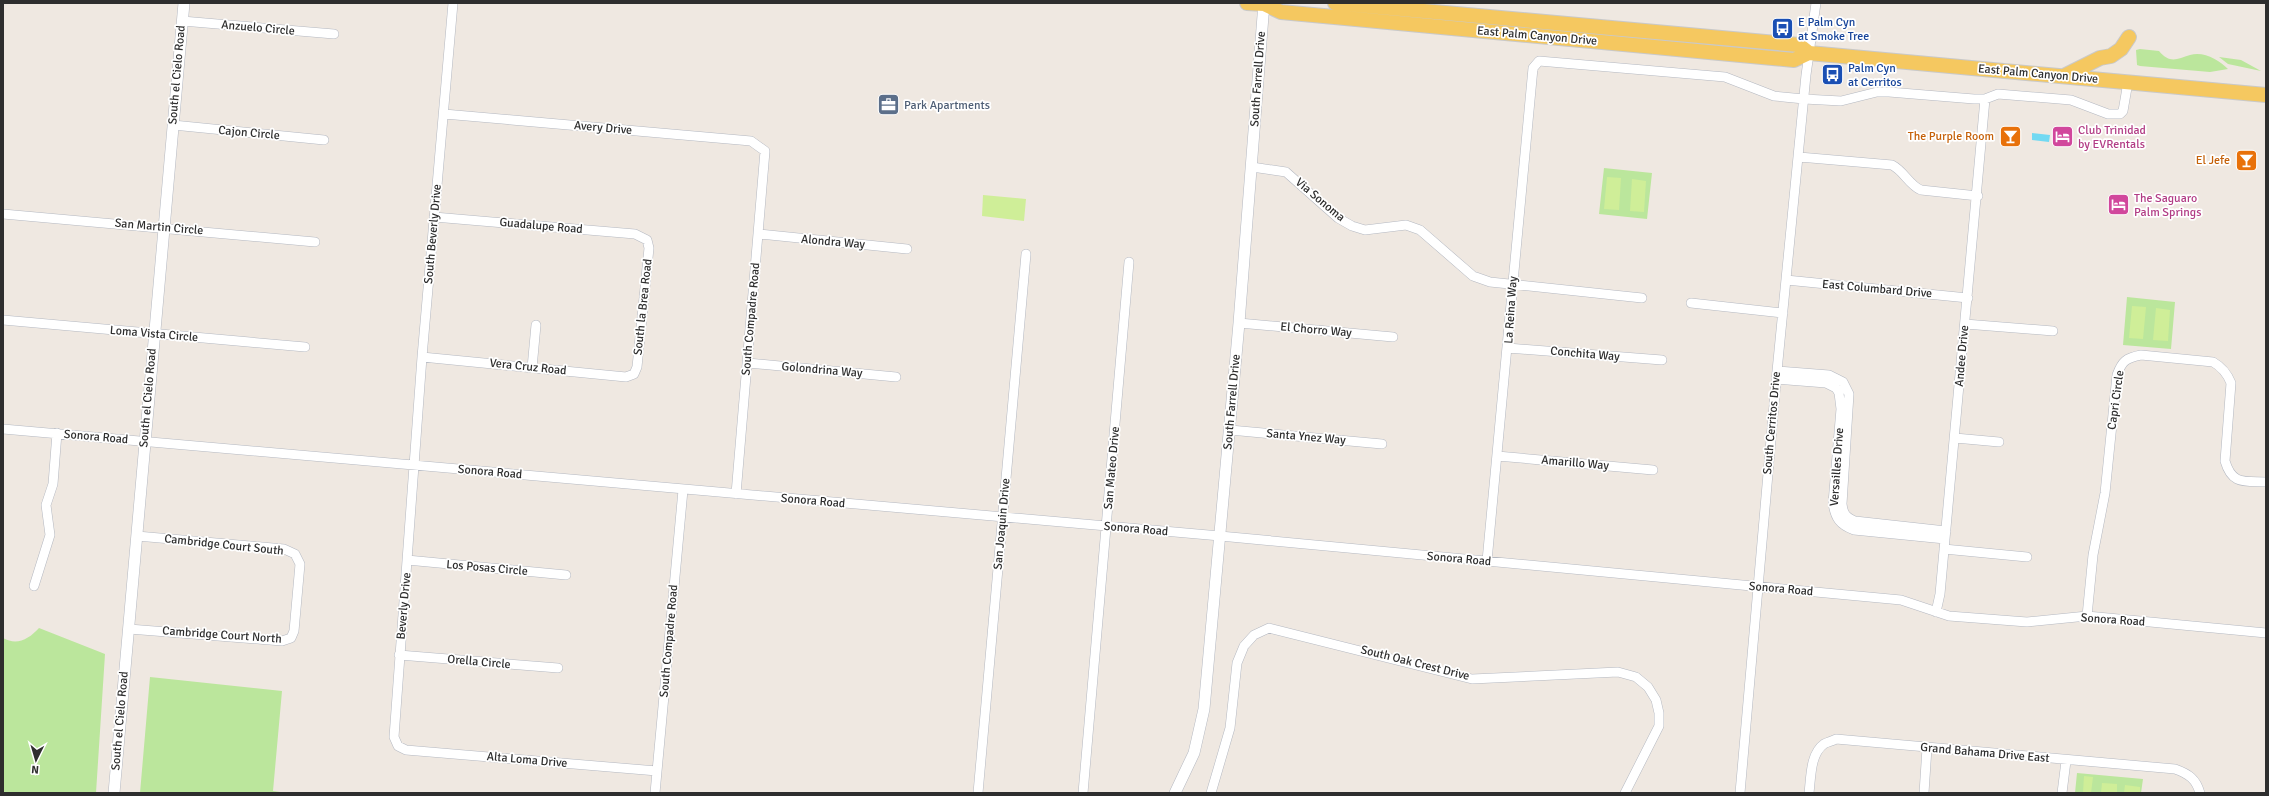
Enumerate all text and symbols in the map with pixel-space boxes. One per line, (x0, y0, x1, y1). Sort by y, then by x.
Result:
place label: E Palm Cyn at Smoke Tree (1798, 15, 1869, 44)
bus stop icon: E Palm Cyn at Smoke Tree (1769, 16, 1795, 42)
street label: Anzuelo Circle (221, 17, 295, 39)
street label: East Palm Canyon Drive (1476, 23, 1598, 49)
street label: South el Cielo Road (165, 25, 189, 125)
street label: South Farrell Drive (1247, 31, 1269, 127)
place label: Palm Cyn at Cerritos (1848, 61, 1902, 90)
street label: East Palm Canyon Drive (1977, 61, 2099, 87)
bus stop icon: Palm Cyn at Cerritos (1820, 62, 1846, 88)
office icon: Park Apartments (875, 92, 901, 118)
place label: Park Apartments (904, 98, 990, 113)
street label: Avery Drive (573, 118, 633, 138)
street label: Cajon Circle (218, 123, 280, 143)
bar icon: The Purple Room (1997, 123, 2023, 149)
place label: Club Trinidad by EVRentals (2078, 123, 2146, 152)
hotel icon: Club Trinidad by EVRentals (2049, 124, 2075, 150)
place label: The Purple Room (1908, 129, 1994, 144)
bar icon: El Jefe (2233, 147, 2259, 173)
place label: El Jefe (2196, 153, 2230, 168)
street label: Via Sonoma (1292, 175, 1348, 225)
street label: South Beverly Drive (421, 183, 445, 285)
place label: The Saguaro Palm Springs (2134, 191, 2201, 220)
hotel icon: The Saguaro Palm Springs (2106, 192, 2132, 218)
street label: Guadalupe Road (499, 215, 583, 237)
street label: San Martin Circle (114, 216, 204, 238)
street label: Alondra Way (800, 232, 866, 252)
street label: South la Brea Road (630, 258, 656, 356)
street label: South Compadre Road (739, 262, 763, 376)
street label: La Reina Way (1501, 275, 1521, 344)
street label: East Columbard Drive (1821, 277, 1933, 301)
street label: El Chorro Way (1280, 319, 1353, 341)
street label: Loma Vista Circle (109, 323, 199, 345)
street label: Andee Drive (1952, 325, 1972, 387)
street label: Conchita Way (1550, 343, 1621, 365)
street label: South el Cielo Road (136, 348, 160, 448)
street label: South Farrell Drive (1220, 354, 1244, 450)
street label: Vera Cruz Road (489, 356, 567, 378)
street label: Golondrina Way (781, 359, 863, 381)
street label: Capri Circle (2104, 369, 2128, 431)
street label: South Cerritos Drive (1760, 371, 1784, 475)
street label: San Mateo Drive (1101, 426, 1123, 510)
street label: Santa Ynez Way (1266, 426, 1347, 448)
street label: Sonora Road (63, 427, 129, 447)
street label: Versailles Drive (1827, 427, 1847, 507)
street label: Amarillo Way (1541, 453, 1610, 473)
street label: Sonora Road (457, 462, 523, 482)
street label: San Joaquin Drive (991, 478, 1013, 570)
street label: Sonora Road (780, 491, 846, 511)
street label: Sonora Road (1103, 519, 1169, 539)
street label: Cambridge Court South (164, 531, 284, 559)
street label: Sonora Road (1426, 549, 1492, 569)
street label: Los Posas Circle (446, 557, 528, 579)
street label: Beverly Drive (394, 572, 414, 640)
street label: Sonora Road (1748, 579, 1814, 599)
street label: South Compadre Road (657, 584, 681, 698)
street label: Sonora Road (2080, 610, 2146, 630)
street label: Cambridge Court North (162, 623, 282, 647)
street label: South Oak Crest Drive (1359, 642, 1471, 684)
street label: Orella Circle (447, 652, 511, 672)
street label: South el Cielo Road (108, 671, 132, 771)
north arrow (16, 740, 56, 780)
street label: Grand Bahama Drive East (1920, 740, 2050, 766)
street label: Alta Loma Drive (486, 749, 568, 771)
text: N (31, 763, 40, 776)

